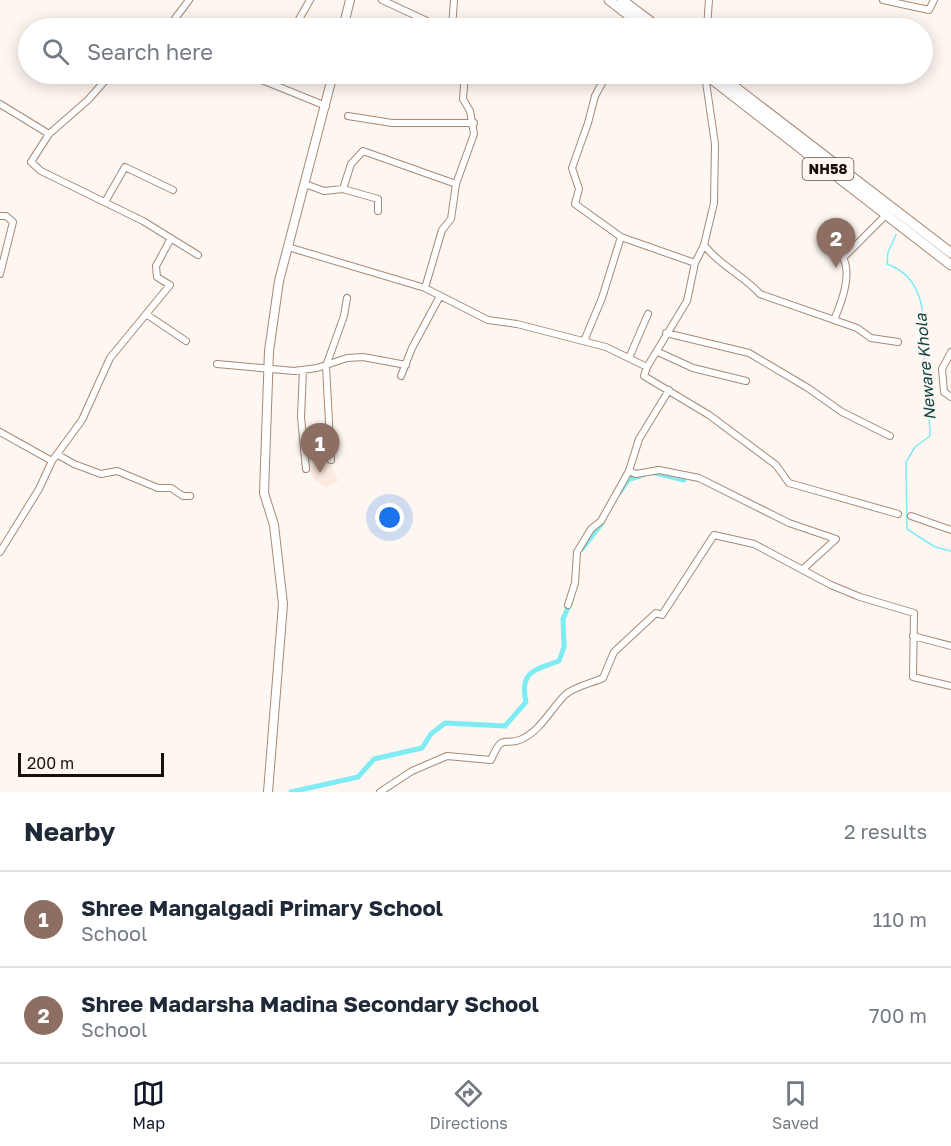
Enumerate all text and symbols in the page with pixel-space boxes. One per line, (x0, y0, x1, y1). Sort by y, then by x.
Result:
search box (18, 18, 933, 84)
icon: search (39, 35, 72, 68)
text: Search here (87, 38, 213, 65)
road number: NH58 (802, 158, 854, 180)
pin: 2 (816, 218, 856, 268)
water label: Neware Khola (910, 312, 940, 421)
pin: 1 (300, 424, 340, 473)
your location (375, 503, 404, 532)
scale bar (18, 750, 164, 778)
text: 200 m (27, 753, 74, 773)
text: Nearby (24, 816, 115, 847)
text: 2 results (844, 819, 927, 843)
text: Shree Mangalgadi Primary School (81, 894, 443, 921)
text: 1 (38, 907, 49, 931)
text: 110 m (873, 907, 927, 931)
text: School (81, 921, 147, 945)
text: Shree Madarsha Madina Secondary School (81, 990, 539, 1017)
text: 2 (37, 1003, 50, 1027)
text: 700 m (869, 1003, 927, 1027)
text: School (81, 1017, 147, 1041)
tab: Map (132, 1077, 165, 1133)
tab: Directions (430, 1077, 508, 1133)
tab: Saved (772, 1077, 819, 1133)

